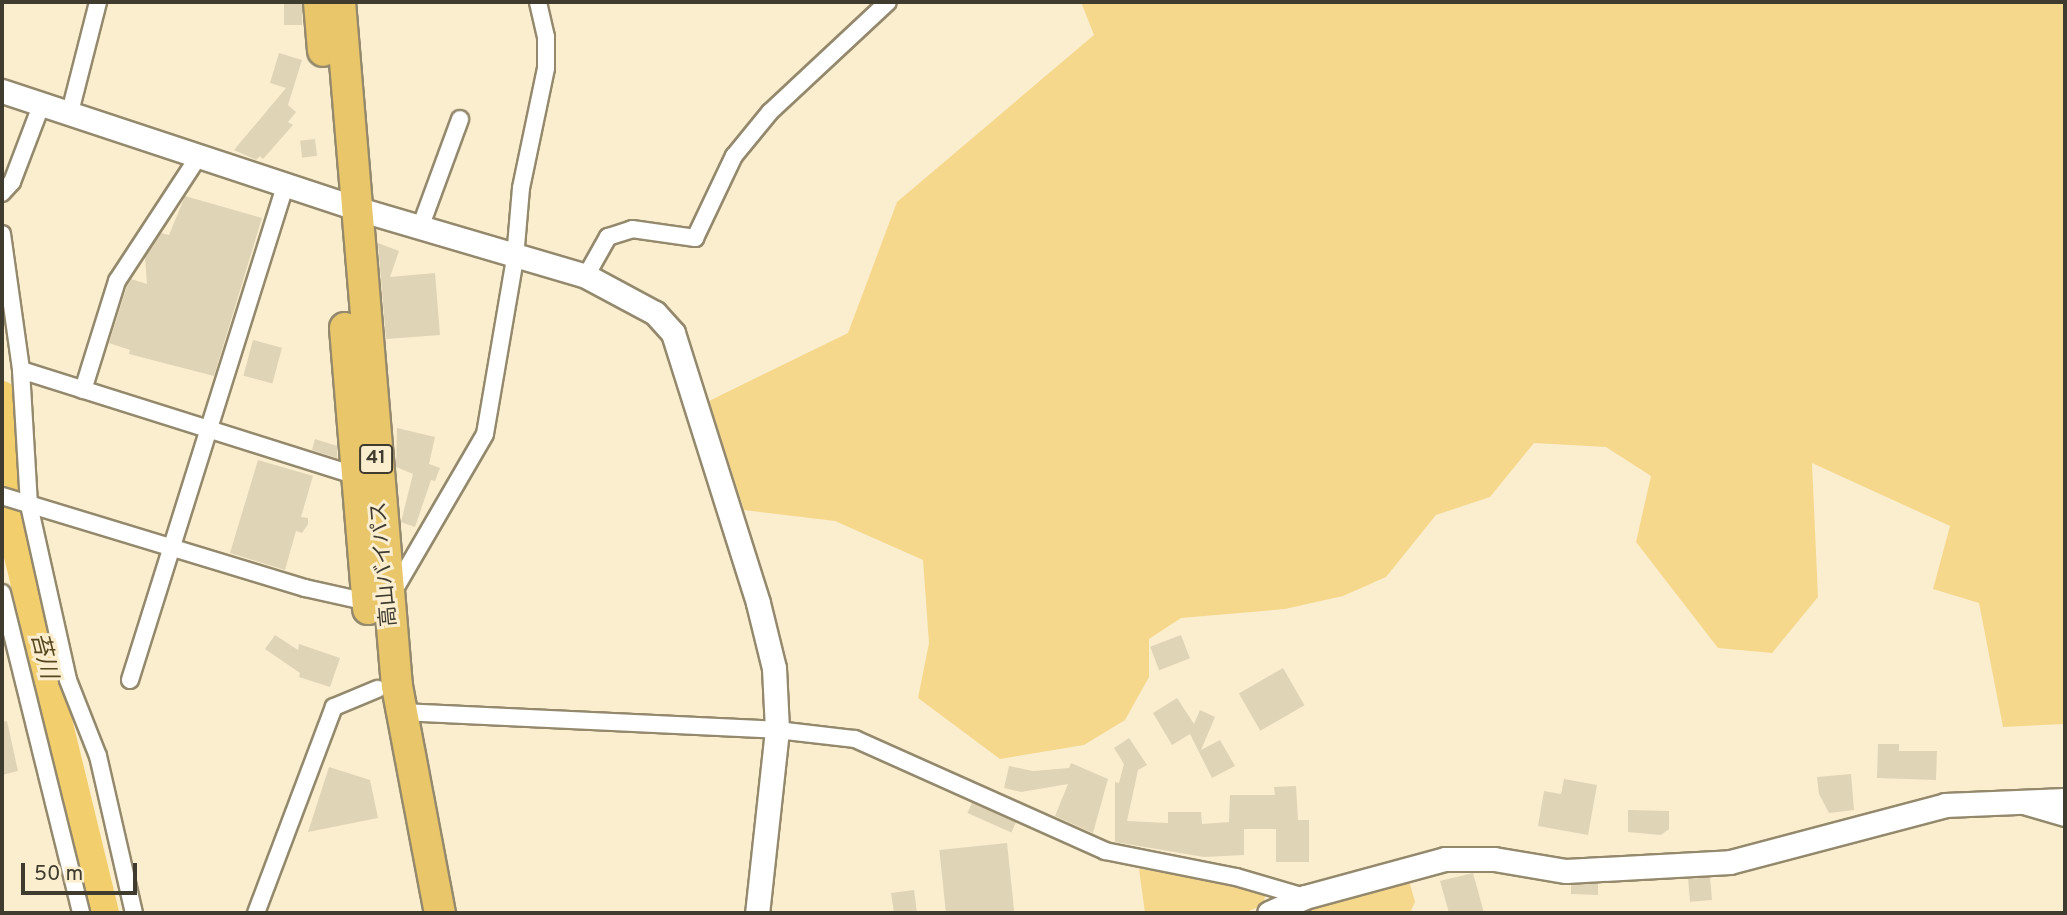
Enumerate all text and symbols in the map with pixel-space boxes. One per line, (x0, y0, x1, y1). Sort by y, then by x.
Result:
road number: 41 (358, 444, 394, 474)
street label: 高山バイパス (367, 500, 403, 628)
water label: 苔川 (23, 630, 61, 682)
scale bar (24, 848, 140, 892)
text: 50 m (34, 861, 83, 888)

